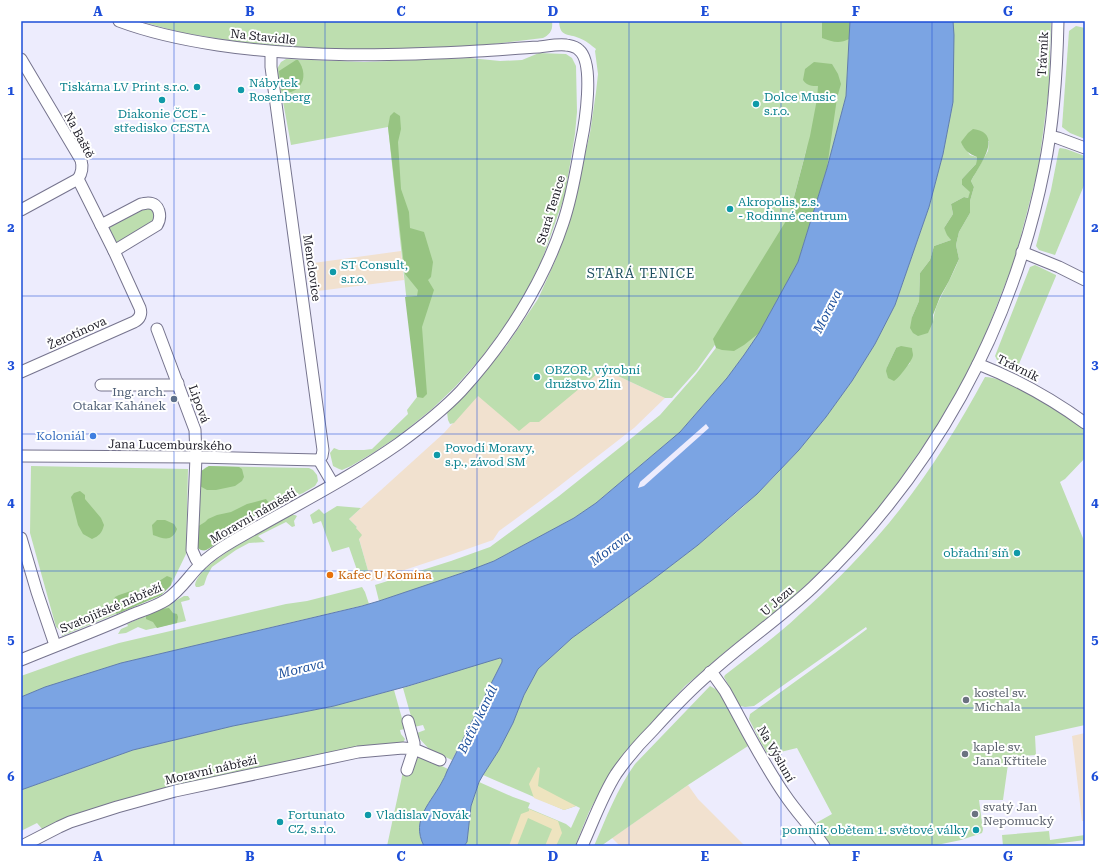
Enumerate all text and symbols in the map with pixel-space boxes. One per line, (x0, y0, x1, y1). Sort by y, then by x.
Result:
text: A (93, 4, 103, 19)
text: B (245, 4, 255, 19)
text: C (396, 4, 406, 19)
text: D (548, 4, 558, 19)
text: E (701, 4, 709, 19)
text: F (852, 4, 860, 19)
text: G (1003, 4, 1013, 19)
street label: Na Stavidle (230, 27, 297, 47)
street label: Trávník (1035, 31, 1051, 77)
place label: Nábytek Rosenberg (249, 76, 310, 104)
place label: Tiskárna LV Print s.r.o. (60, 80, 189, 94)
marker: Tiskárna LV Print s.r.o. (192, 82, 202, 92)
text: 1 (7, 83, 15, 98)
text: 1 (1091, 83, 1099, 98)
marker: Nábytek Rosenberg (236, 85, 246, 95)
place label: Dolce Music s.r.o. (764, 90, 836, 118)
marker: Diakonie ČCE - středisko CESTA (157, 95, 167, 105)
marker: Dolce Music s.r.o. (751, 99, 761, 109)
place label: Diakonie ČCE - středisko CESTA (114, 107, 211, 135)
street label: Na Baště (61, 110, 97, 161)
street label: Stará Tenice (534, 173, 568, 246)
place label: Akropolis, z.s. - Rodinné centrum (738, 195, 847, 223)
marker: Akropolis, z.s. - Rodinné centrum (725, 204, 735, 214)
text: 2 (7, 220, 15, 235)
text: 2 (1091, 220, 1099, 235)
street label: Menclovice (300, 234, 324, 303)
place label: ST Consult, s.r.o. (341, 258, 408, 286)
district label: STARÁ TENICE (587, 265, 695, 281)
marker: ST Consult, s.r.o. (328, 267, 338, 277)
water label: Morava (810, 287, 845, 336)
street label: Žerotínova (45, 314, 109, 352)
street label: Trávník (995, 352, 1042, 384)
text: 3 (7, 357, 15, 372)
text: 3 (1091, 357, 1099, 372)
place label: OBZOR, výrobní družstvo Zlín (545, 363, 640, 391)
marker: OBZOR, výrobní družstvo Zlín (532, 372, 542, 382)
street label: Lipová (186, 383, 212, 425)
place label: Ing. arch. Otakar Kahánek (73, 385, 166, 413)
marker: Ing. arch. Otakar Kahánek (169, 394, 179, 404)
place label: Koloniál (36, 429, 85, 443)
marker: Koloniál (88, 431, 98, 441)
street label: Jana Lucemburského (108, 437, 232, 453)
place label: Povodí Moravy, s.p., závod SM (445, 441, 535, 469)
marker: Povodí Moravy, s.p., závod SM (432, 450, 442, 460)
street label: Moravní náměstí (207, 486, 299, 546)
text: 4 (7, 495, 15, 510)
text: 4 (1091, 495, 1099, 510)
water label: Morava (586, 528, 634, 569)
place label: obřadní síň (943, 546, 1009, 560)
marker: obřadní síň (1012, 548, 1022, 558)
place label: Kafec U Komína (338, 568, 432, 582)
marker: Kafec U Komína (325, 570, 335, 580)
street label: Svatojiřské nábřeží (58, 580, 164, 636)
street label: U Jezu (758, 583, 797, 619)
text: 5 (7, 632, 15, 647)
text: 5 (1091, 632, 1099, 647)
water label: Morava (276, 656, 326, 681)
water label: Baťův kanál (454, 683, 500, 757)
place label: kostel sv. Michala (974, 686, 1027, 714)
marker: kostel sv. Michala (961, 695, 971, 705)
street label: Na Výsluní (754, 723, 798, 785)
place label: kaple sv. Jana Křtitele (973, 740, 1047, 768)
marker: kaple sv. Jana Křtitele (960, 749, 970, 759)
street label: Moravní nábřeží (164, 753, 259, 787)
text: 6 (7, 769, 15, 784)
text: 6 (1091, 769, 1099, 784)
place label: svatý Jan Nepomucký (983, 800, 1055, 828)
place label: Fortunato CZ, s.r.o. (288, 808, 345, 836)
place label: Vladislav Novák (376, 808, 470, 822)
marker: svatý Jan Nepomucký (970, 809, 980, 819)
marker: Vladislav Novák (363, 810, 373, 820)
marker: Fortunato CZ, s.r.o. (275, 817, 285, 827)
place label: pomník obětem 1. světové války (782, 823, 969, 837)
marker: pomník obětem 1. světové války (971, 825, 981, 835)
text: A (93, 849, 103, 864)
text: B (245, 849, 255, 864)
text: C (396, 849, 406, 864)
text: D (548, 849, 558, 864)
text: E (701, 849, 709, 864)
text: F (852, 849, 860, 864)
text: G (1003, 849, 1013, 864)

